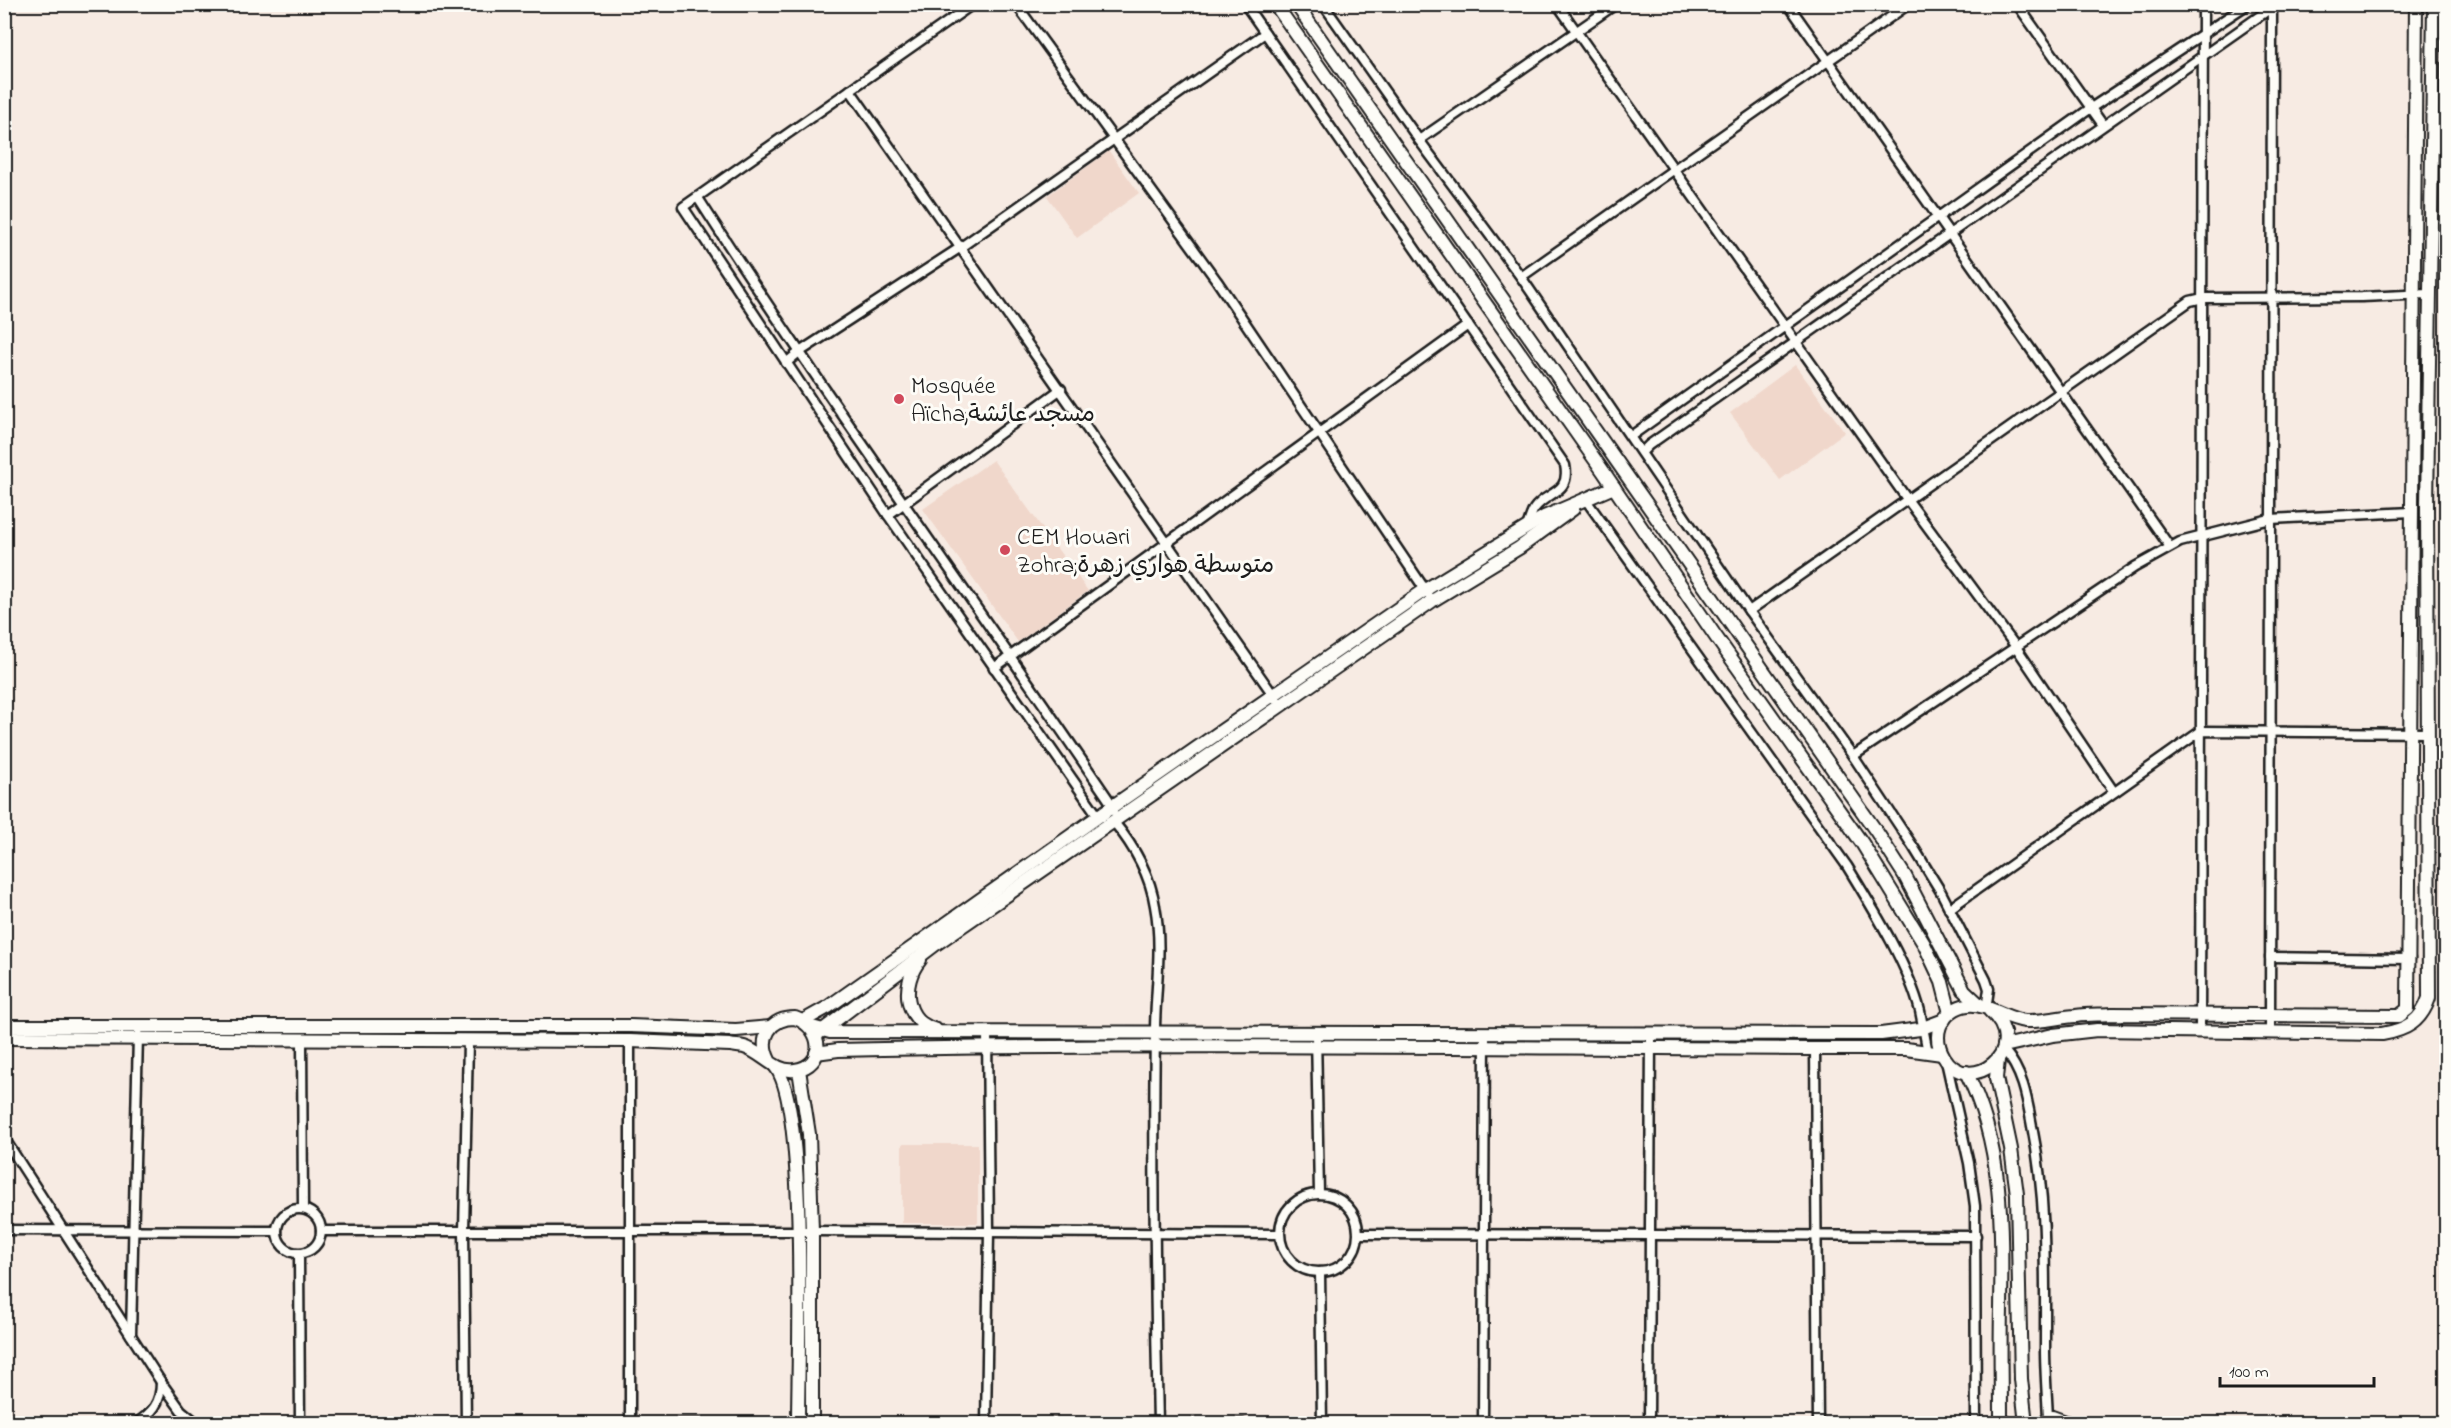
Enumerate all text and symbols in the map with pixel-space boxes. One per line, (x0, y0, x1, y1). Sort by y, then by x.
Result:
place label: Mosquée Aïcha;مسجد عائشة (911, 370, 1095, 433)
marker: Mosquée Aïcha;مسجد عائشة (892, 392, 906, 406)
place label: CEM Houari Zohra;متوسطة هواري زهرة (1017, 521, 1274, 584)
marker: CEM Houari Zohra;متوسطة هواري زهرة (998, 543, 1012, 557)
scale bar (2220, 1350, 2374, 1388)
text: 100 m (2229, 1360, 2269, 1386)

